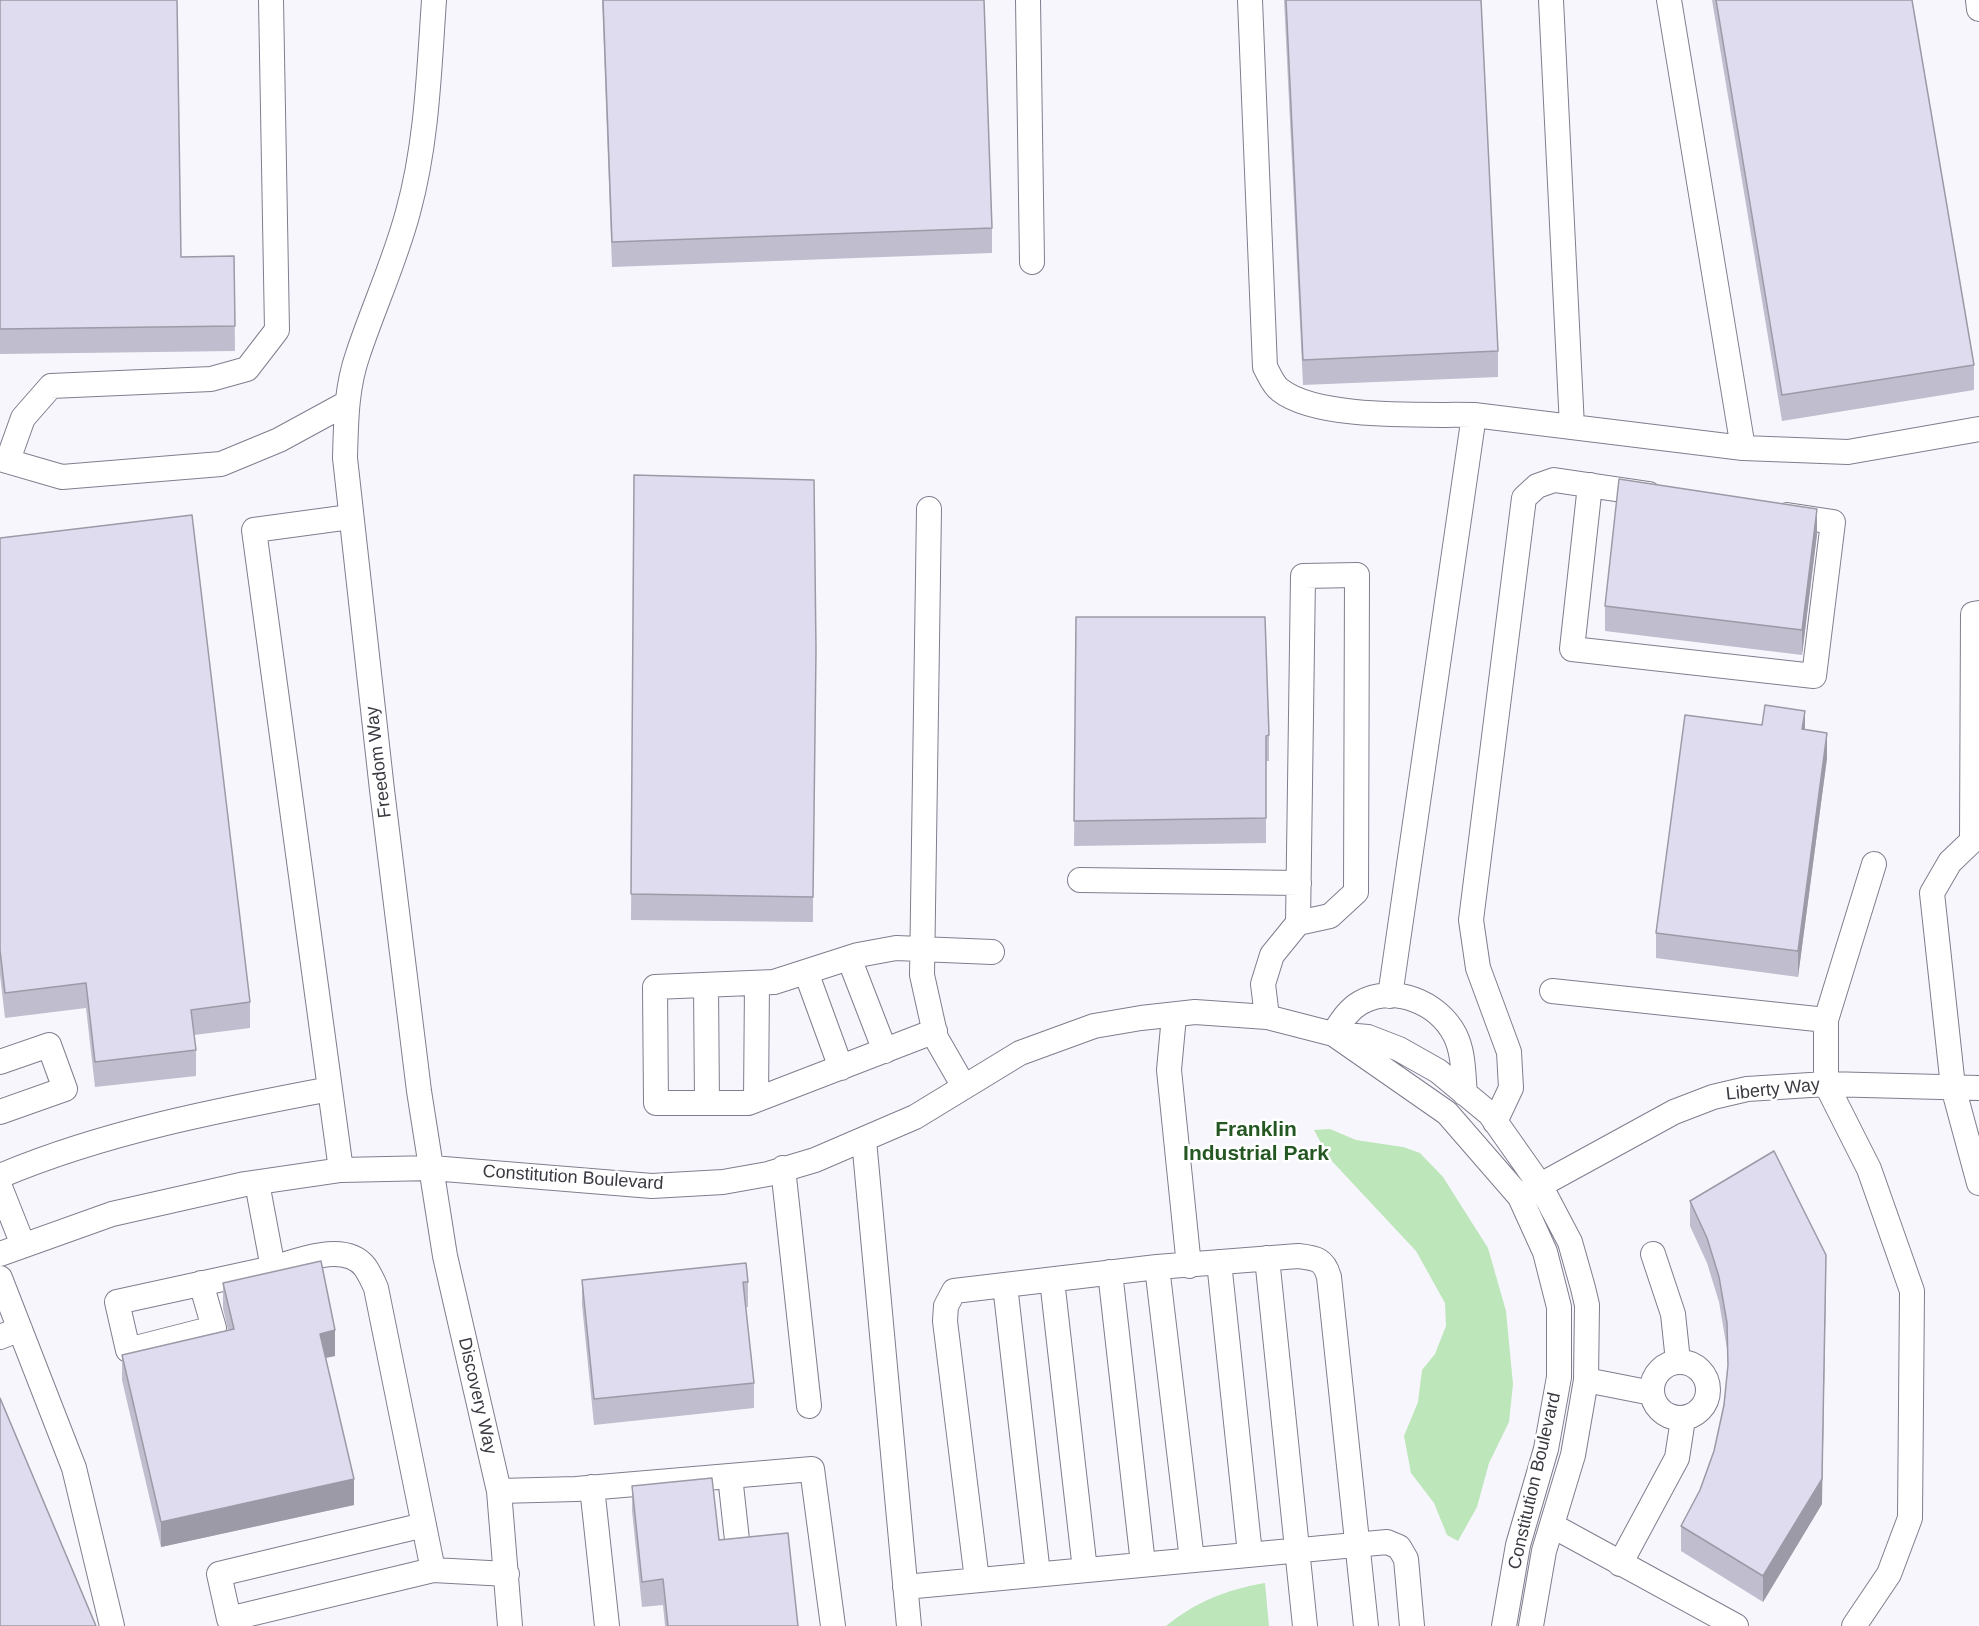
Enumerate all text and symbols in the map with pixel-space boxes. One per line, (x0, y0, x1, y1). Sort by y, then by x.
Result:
street label: Freedom Way (361, 705, 397, 819)
street label: Liberty Way (1725, 1074, 1821, 1106)
district label: Franklin Industrial Park (1183, 1117, 1329, 1167)
street label: Constitution Boulevard (482, 1161, 664, 1195)
street label: Discovery Way (453, 1335, 501, 1457)
street label: Constitution Boulevard (1504, 1390, 1566, 1572)

